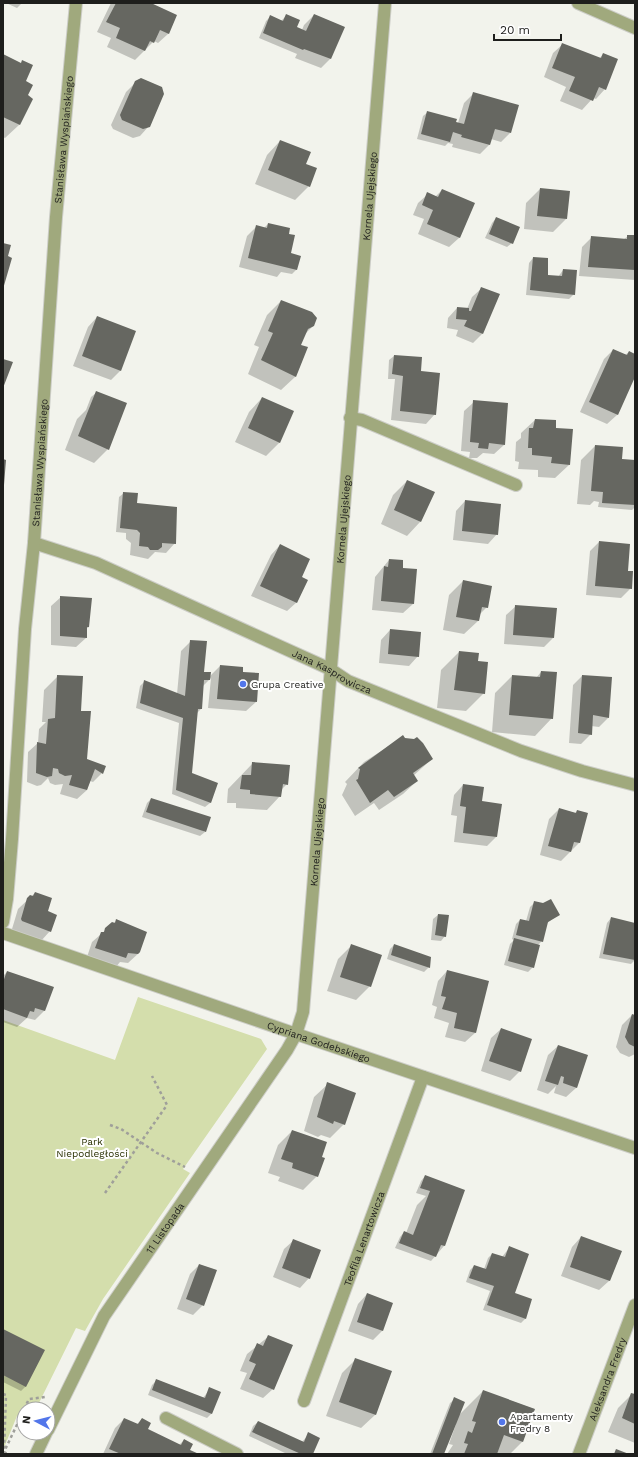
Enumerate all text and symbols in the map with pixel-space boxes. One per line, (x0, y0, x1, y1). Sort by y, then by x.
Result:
scale bar (494, 16, 561, 42)
text: 20 m (500, 23, 530, 37)
street label: Stanisława Wyspiańskiego (52, 75, 75, 204)
street label: Kornela Ujejskiego (360, 151, 378, 241)
street label: Stanisława Wyspiańskiego (30, 398, 49, 527)
street label: Kornela Ujejskiego (334, 474, 352, 564)
street label: Jana Kasprowicza (291, 647, 374, 696)
marker: Grupa Creative (238, 679, 248, 689)
place label: Grupa Creative (251, 679, 324, 690)
street label: Kornela Ujejskiego (308, 797, 326, 887)
street label: Cypriana Godebskiego (266, 1019, 372, 1064)
park label: Park Niepodległości (56, 1136, 128, 1159)
street label: Teofila Lenartowicza (341, 1189, 386, 1288)
street label: 11 Listopada (143, 1200, 186, 1255)
street label: Aleksandra Fredry (586, 1335, 628, 1422)
north arrow (16, 1401, 56, 1441)
place label: Apartamenty Fredry 8 (510, 1411, 574, 1434)
text: N (20, 1415, 34, 1425)
marker: Apartamenty Fredry 8 (497, 1417, 507, 1427)

